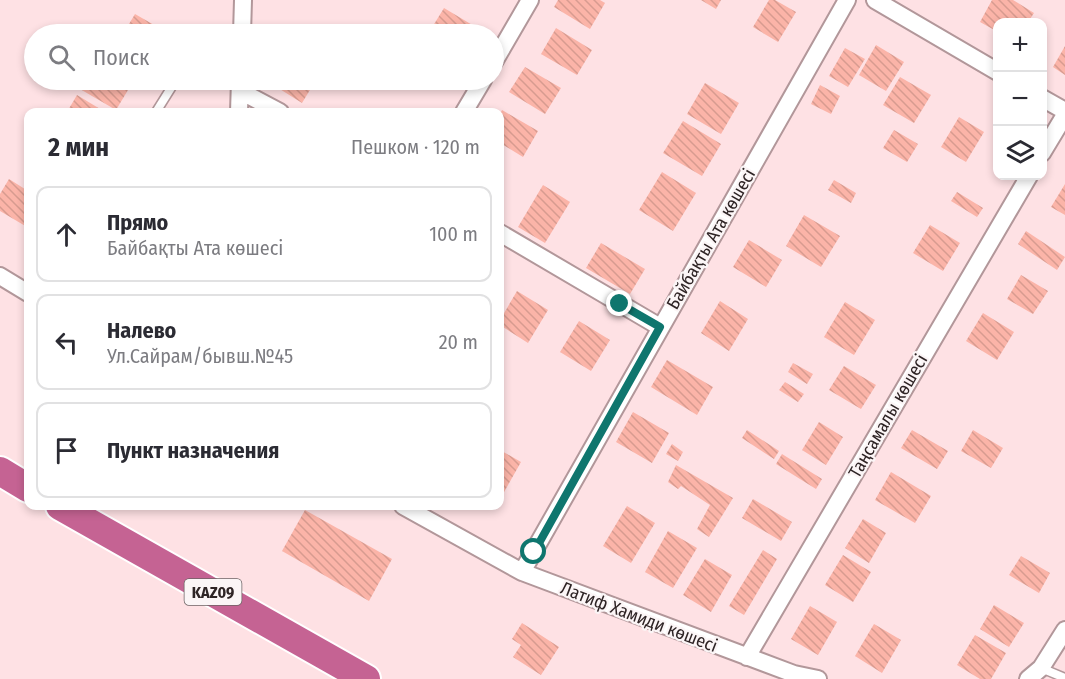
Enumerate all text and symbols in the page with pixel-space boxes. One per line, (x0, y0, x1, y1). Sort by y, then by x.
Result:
map controls (993, 18, 1047, 180)
button: + (993, 18, 1047, 72)
search box (24, 24, 504, 90)
icon: search (45, 41, 78, 74)
text: Поиск (93, 44, 149, 71)
button: − (993, 72, 1047, 126)
button: layers (993, 126, 1047, 180)
text: 2 мин (48, 132, 109, 163)
text: Пешком · 120 m (351, 135, 480, 159)
street label: Байбақты Ата көшесі (662, 165, 760, 313)
text: Прямо (107, 209, 168, 236)
icon: ahead (50, 218, 83, 251)
text: 100 m (429, 222, 478, 246)
text: Байбақты Ата көшесі (107, 236, 283, 260)
route end (606, 290, 632, 316)
text: Налево (107, 317, 176, 344)
icon: left (50, 326, 83, 359)
text: 20 m (439, 330, 478, 354)
text: Ул.Сайрам/бывш.№45 (107, 344, 293, 368)
street label: Таңсамалы көшесі (844, 350, 932, 482)
icon: arrive (50, 434, 83, 467)
text: Пункт назначения (107, 437, 279, 464)
route start (520, 538, 546, 564)
street label: Латиф Хамиди көшесі (557, 577, 721, 657)
road number: KAZ09 (184, 579, 242, 605)

